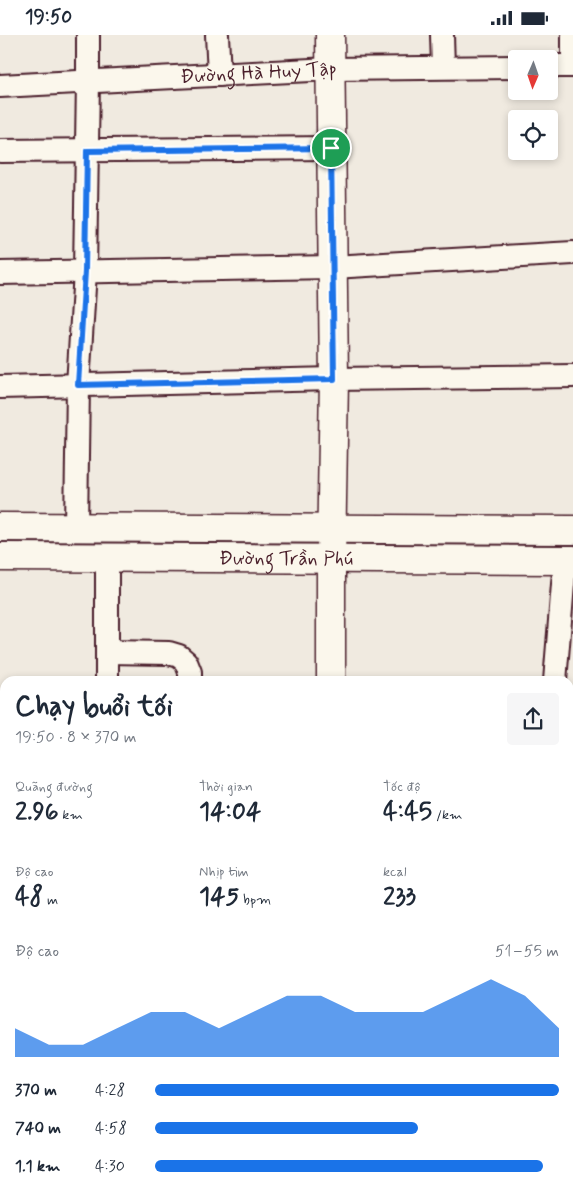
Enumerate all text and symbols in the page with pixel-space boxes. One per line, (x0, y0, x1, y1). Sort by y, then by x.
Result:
text: 19:50 (25, 5, 72, 30)
north arrow (508, 50, 558, 100)
map controls (508, 50, 558, 160)
street label: Đường Hà Huy Tập (180, 55, 337, 90)
button: locate (508, 110, 558, 160)
pin (310, 127, 352, 169)
icon: arrive (317, 134, 345, 162)
street label: Đường Trần Phú (219, 545, 353, 574)
text: Chạy buổi tối (15, 689, 173, 726)
button: share (507, 693, 559, 745)
text: 19:50 · 8 × 370 m (15, 727, 136, 748)
text: Quãng đường (15, 778, 93, 796)
text: Thời gian (199, 778, 253, 796)
text: Tốc độ (383, 778, 421, 796)
text: 2.96 (15, 796, 59, 829)
text: 14:04 (199, 796, 261, 829)
text: 4:45 (383, 796, 432, 829)
text: km (59, 806, 83, 824)
text: /km (432, 806, 462, 824)
text: Độ cao (15, 863, 53, 881)
text: Nhịp tim (199, 863, 249, 881)
text: kcal (383, 863, 407, 881)
text: 48 (15, 881, 43, 914)
text: 145 (199, 881, 239, 914)
text: 233 (383, 881, 416, 914)
text: m (43, 891, 58, 909)
text: bpm (239, 891, 271, 909)
text: Độ cao (15, 941, 59, 962)
text: 51–55 m (495, 941, 559, 962)
text: 370 m (15, 1080, 57, 1101)
text: 4:28 (95, 1080, 125, 1101)
text: 740 m (15, 1118, 61, 1139)
text: 4:58 (95, 1118, 127, 1139)
text: 1.1 km (15, 1156, 60, 1177)
text: 4:30 (95, 1156, 125, 1177)

